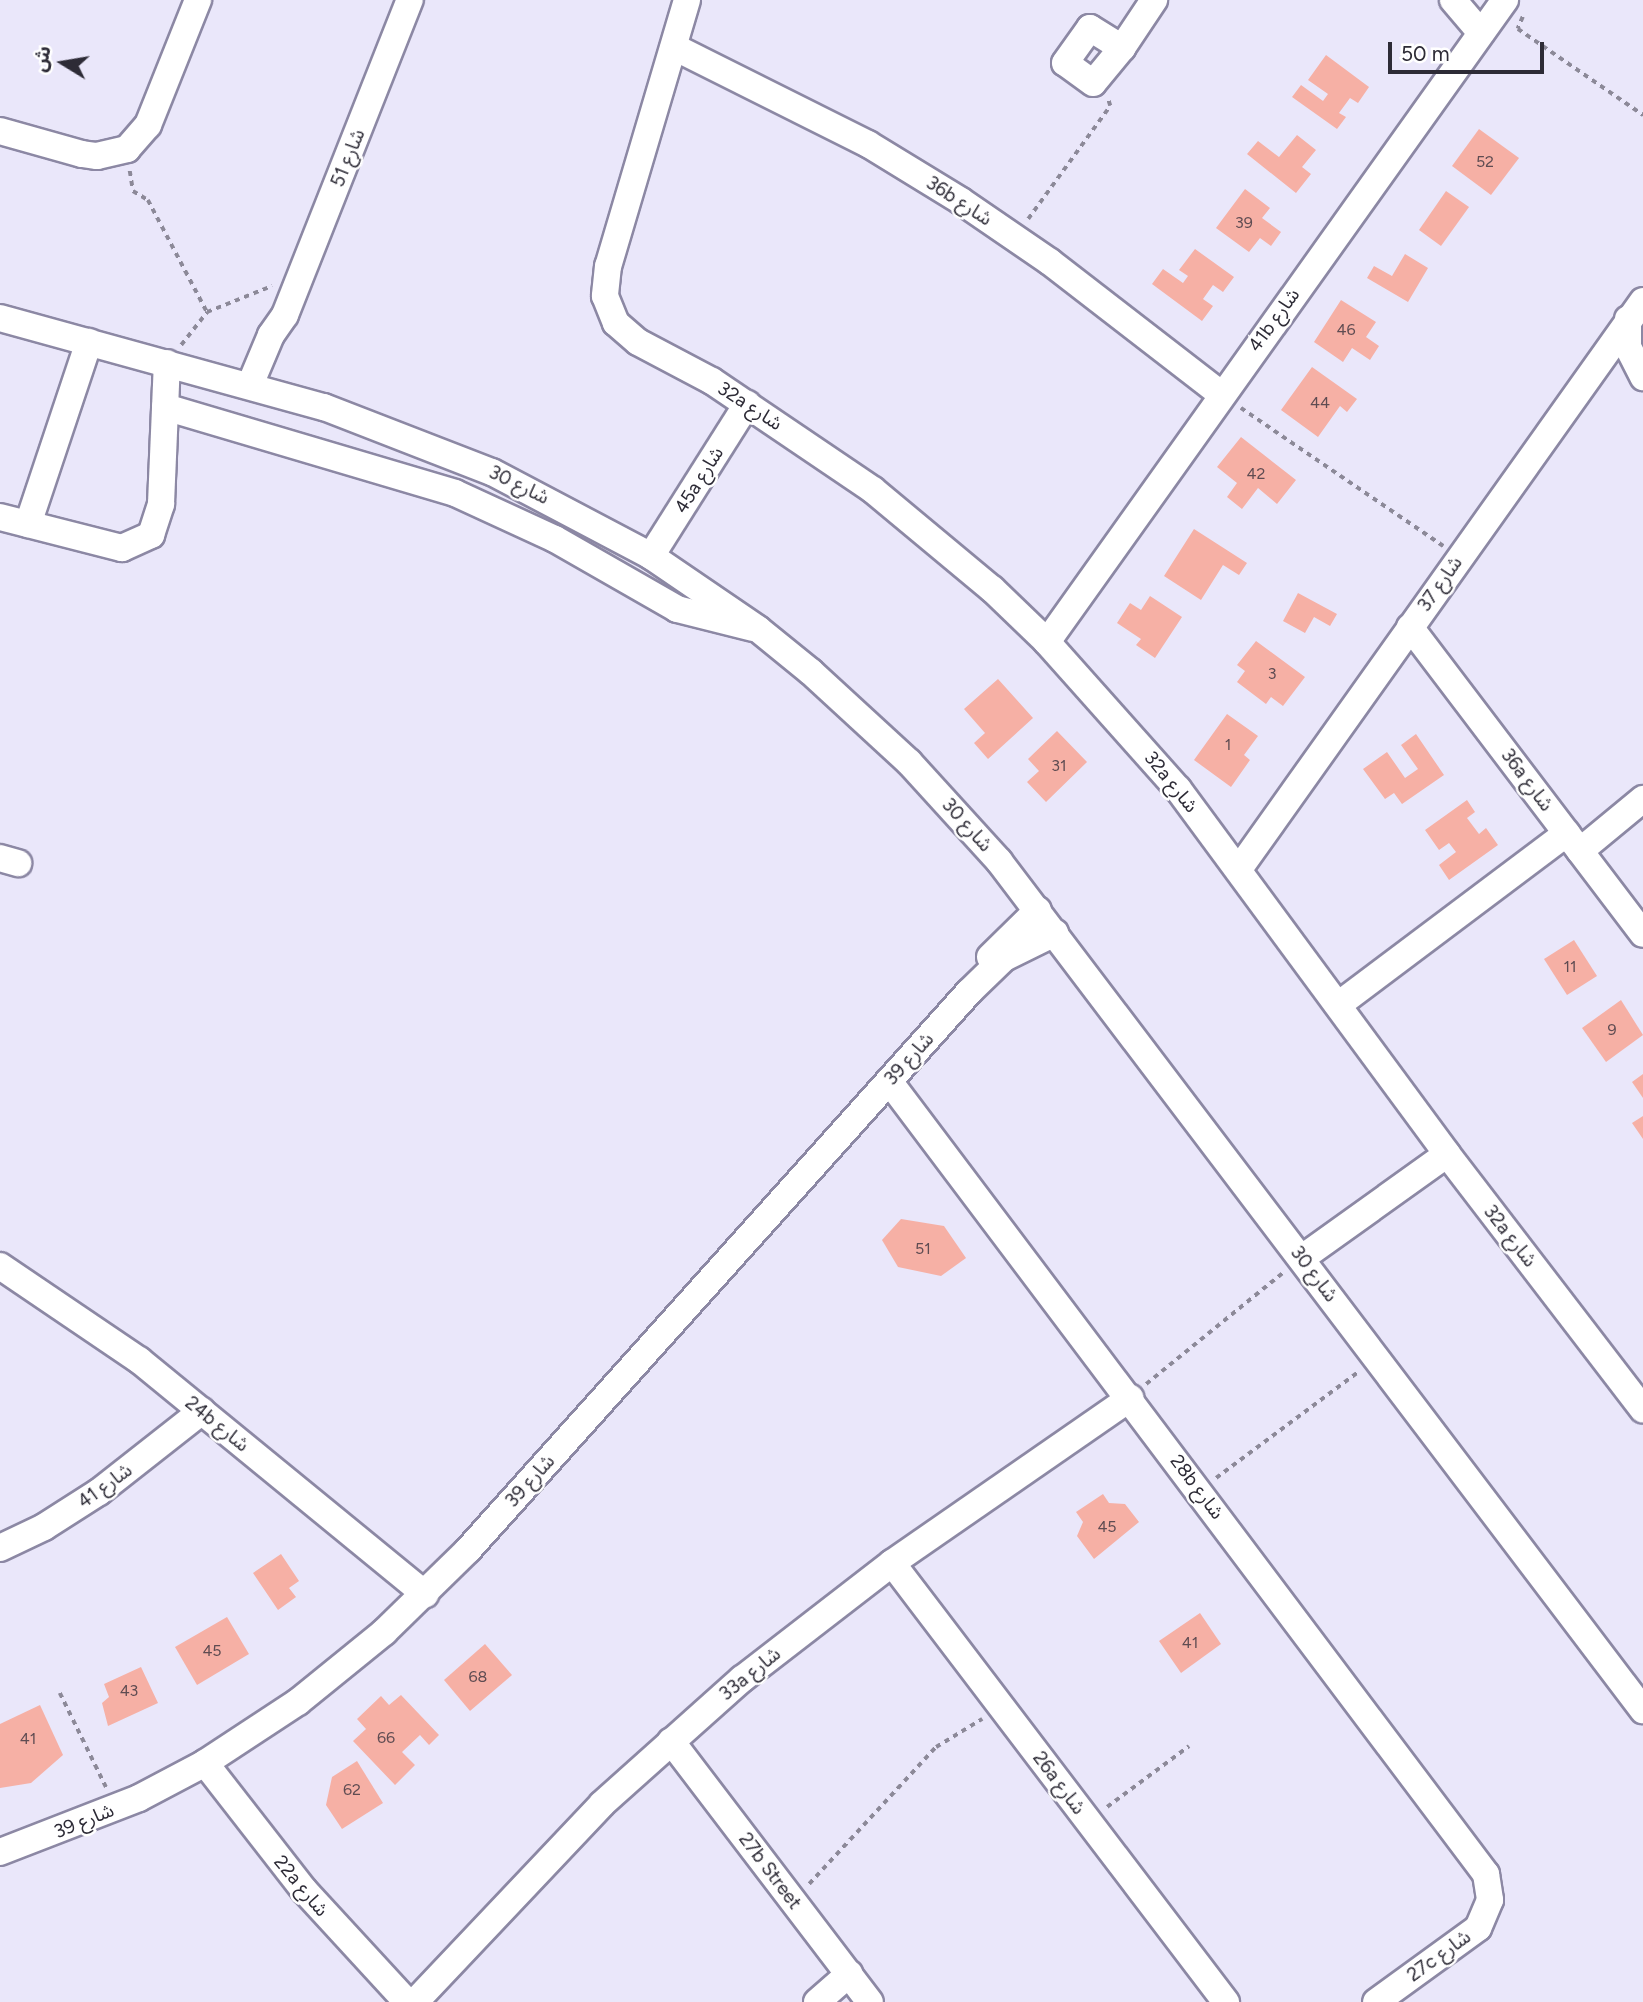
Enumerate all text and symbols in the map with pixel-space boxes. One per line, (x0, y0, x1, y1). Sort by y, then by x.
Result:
north arrow (28, 28, 98, 98)
scale bar (1391, 28, 1547, 72)
text: 50 m (1401, 41, 1450, 66)
text: ش (28, 44, 56, 74)
street label: شارع 51 (326, 126, 370, 190)
house number: 52 (1476, 152, 1494, 172)
street label: 36b شارع (922, 171, 996, 231)
house number: 39 (1235, 213, 1253, 233)
street label: 41b شارع (1243, 284, 1305, 356)
house number: 46 (1337, 320, 1355, 340)
street label: 32a شارع (713, 377, 787, 435)
house number: 44 (1310, 393, 1330, 413)
street label: 45a شارع (670, 443, 728, 517)
street label: شارع 30 (485, 461, 553, 509)
house number: 42 (1247, 464, 1265, 484)
street label: شارع 37 (1413, 552, 1467, 616)
house number: 3 (1268, 664, 1276, 684)
house number: 1 (1225, 735, 1231, 755)
street label: 36a شارع (1496, 744, 1558, 816)
street label: 32a شارع (1139, 747, 1203, 817)
house number: 31 (1051, 756, 1067, 776)
street label: شارع 30 (937, 794, 997, 856)
house number: 11 (1563, 957, 1577, 977)
house number: 9 (1607, 1020, 1617, 1040)
street label: شارع 39 (880, 1028, 938, 1090)
street label: 32a شارع (1479, 1200, 1541, 1272)
house number: 51 (915, 1239, 931, 1259)
street label: شارع 30 (1286, 1241, 1342, 1307)
street label: 24b شارع (181, 1391, 253, 1457)
street label: شارع 39 (501, 1450, 559, 1512)
street label: 28b شارع (1165, 1450, 1229, 1524)
street label: شارع 41 (73, 1459, 137, 1513)
house number: 45 (1097, 1517, 1117, 1537)
house number: 41 (1182, 1633, 1198, 1653)
house number: 45 (202, 1641, 222, 1661)
street label: 33a شارع (715, 1642, 785, 1706)
house number: 68 (469, 1667, 487, 1687)
house number: 43 (120, 1681, 138, 1701)
house number: 66 (377, 1728, 395, 1748)
house number: 41 (20, 1729, 36, 1749)
street label: 26a شارع (1028, 1747, 1090, 1819)
house number: 62 (343, 1780, 361, 1800)
street label: شارع 39 (51, 1799, 117, 1843)
street label: 27b Street (734, 1828, 806, 1914)
street label: 22a شارع (269, 1851, 333, 1921)
street label: 27c شارع (1403, 1925, 1475, 1987)

